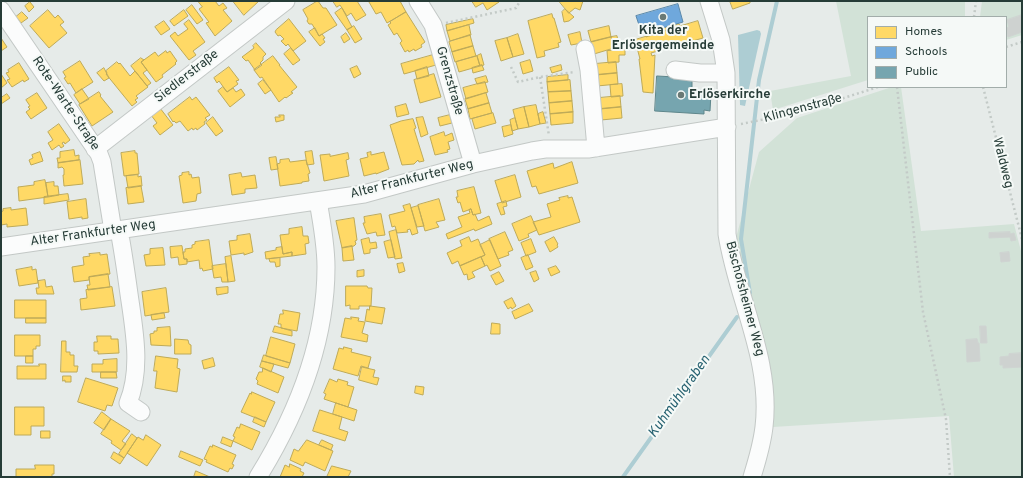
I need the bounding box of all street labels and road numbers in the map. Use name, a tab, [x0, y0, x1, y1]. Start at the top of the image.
street label: Grenzstraße	[432, 45, 466, 117]
street label: Siedlerstraße	[152, 47, 222, 107]
street label: Rote-Warte-Straße	[28, 54, 102, 154]
street label: Klingenstraße	[762, 91, 844, 127]
street label: Waldweg	[988, 136, 1016, 190]
street label: Alter Frankfurter Weg	[349, 157, 475, 203]
street label: Alter Frankfurter Weg	[29, 217, 157, 251]
street label: Bischofsheimer Weg	[721, 240, 767, 358]

